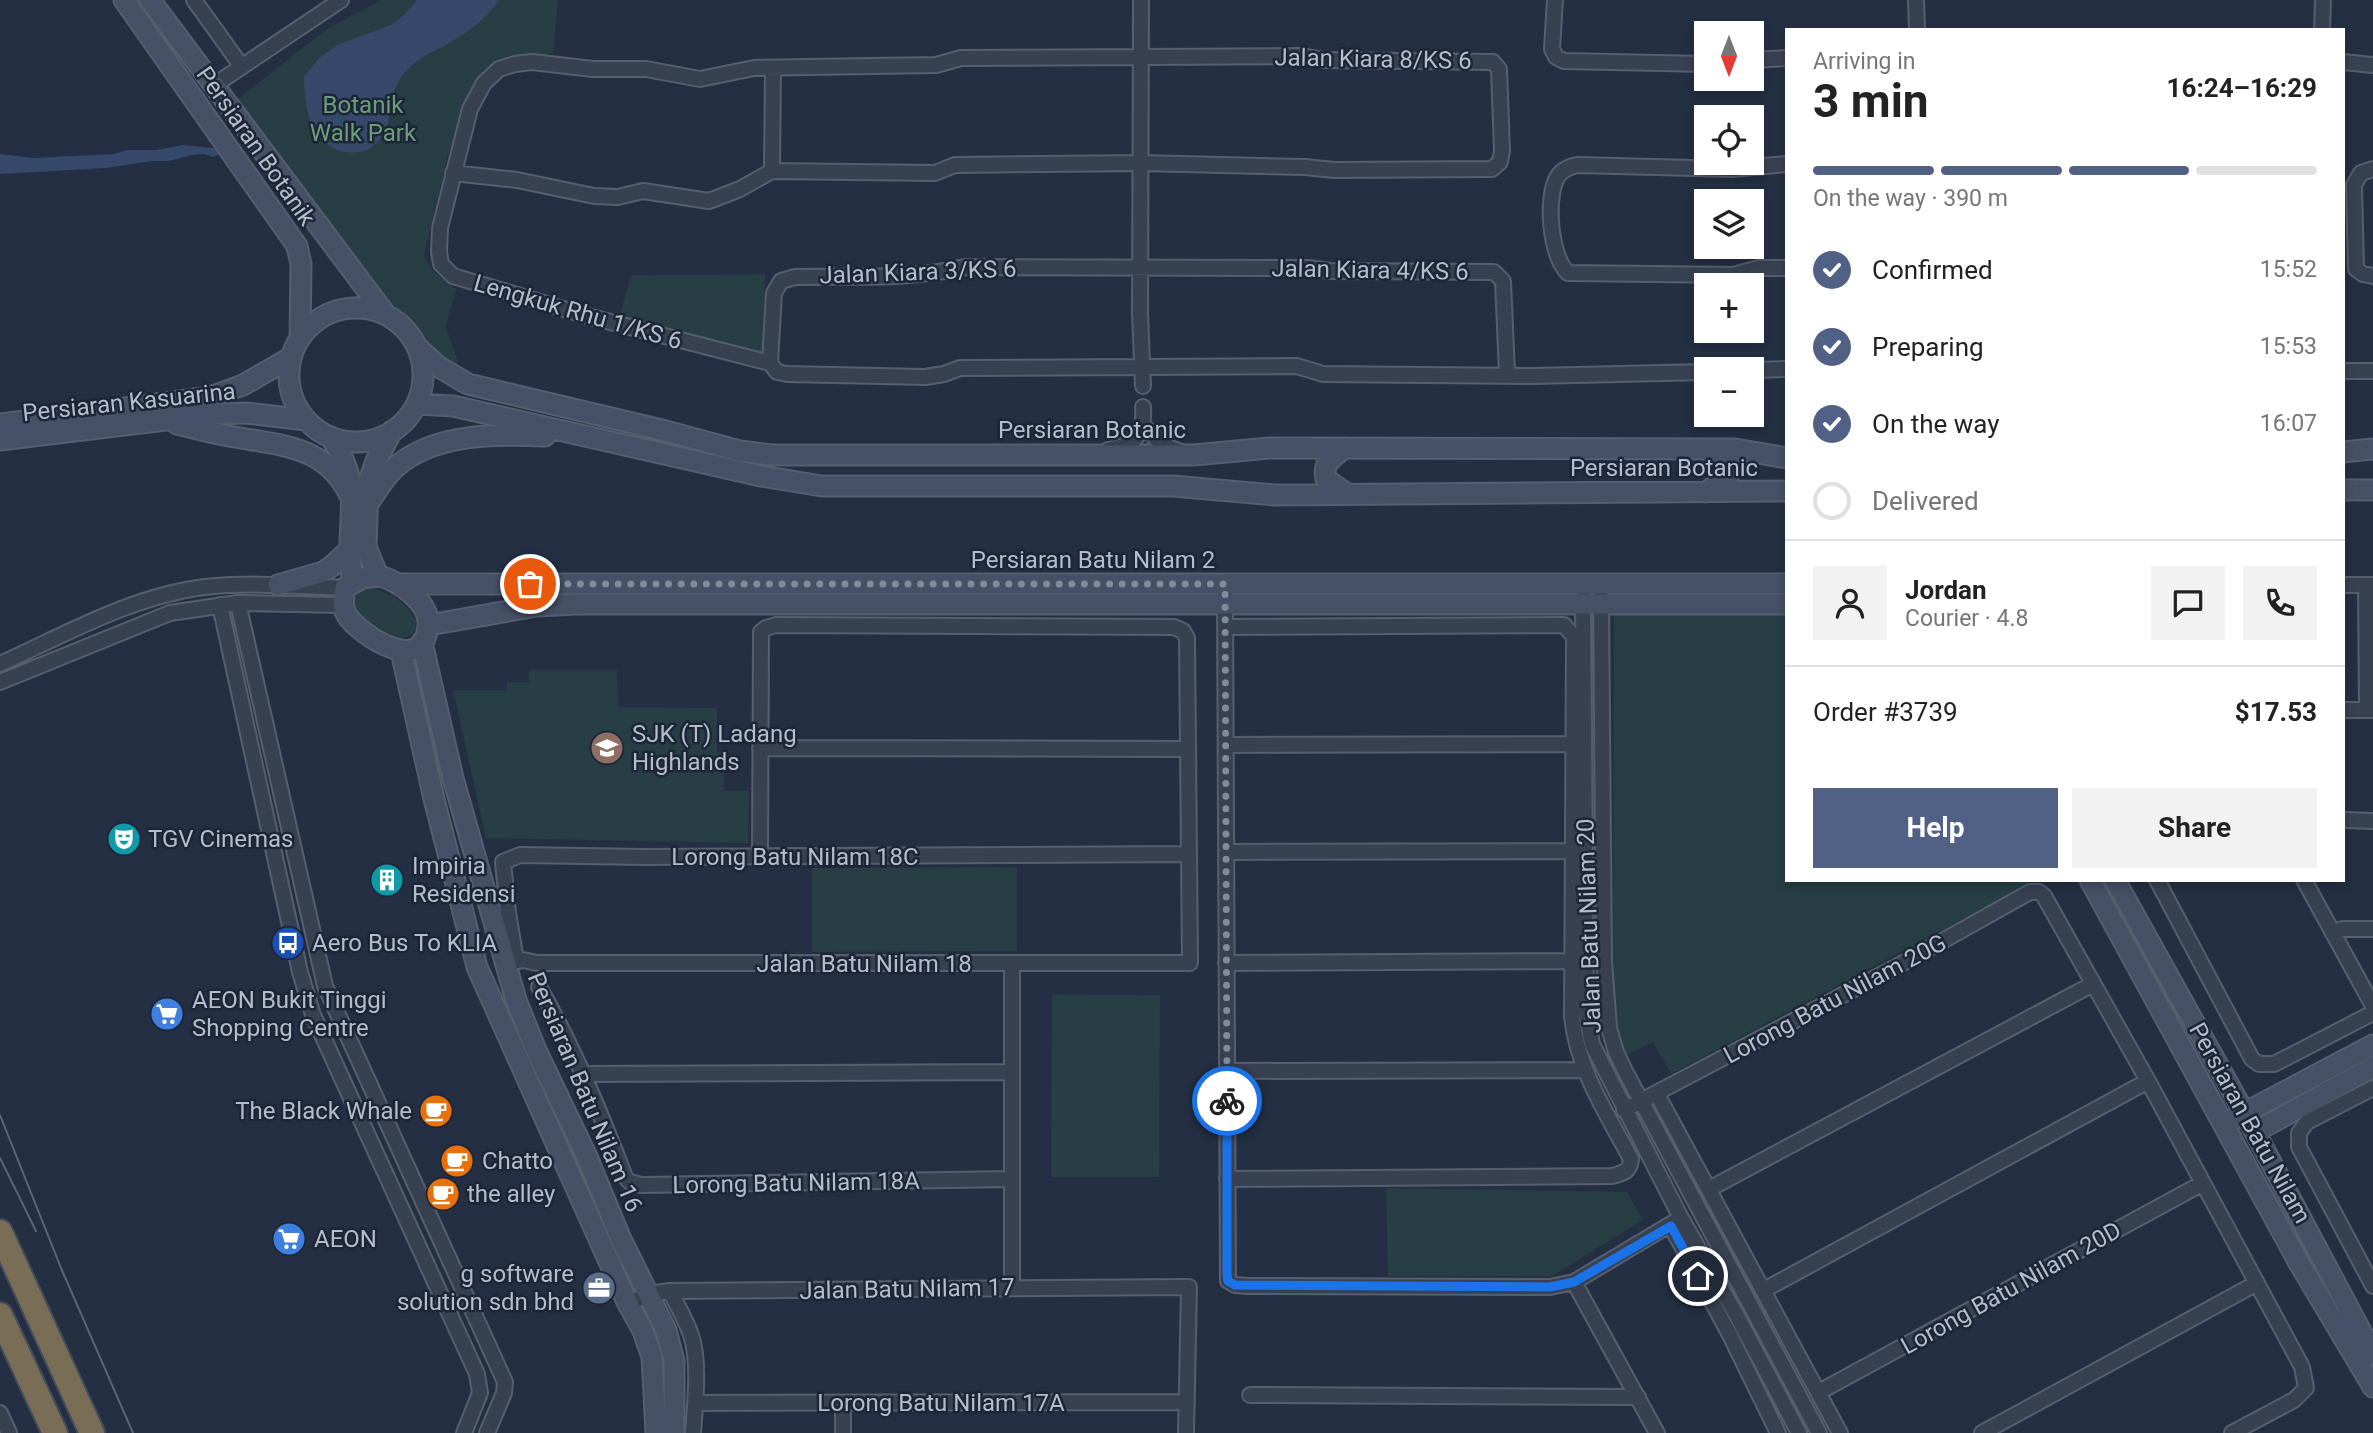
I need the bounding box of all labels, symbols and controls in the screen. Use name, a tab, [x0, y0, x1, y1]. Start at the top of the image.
north arrow	[1694, 21, 1764, 91]
map controls	[1694, 21, 1764, 427]
street label: Jalan Kiara 8/KS 6	[1274, 43, 1472, 75]
text: Arriving in	[1813, 48, 1916, 75]
street label: Persiaran Botanik	[191, 61, 322, 232]
text: 16:24–16:29	[2167, 73, 2317, 103]
text: 3 min	[1813, 74, 1929, 128]
park label: Botanik Walk Park	[310, 91, 417, 147]
button: locate	[1694, 105, 1764, 175]
text: On the way · 390 m	[1813, 185, 2008, 212]
button: layers	[1694, 189, 1764, 259]
icon: check	[1813, 251, 1851, 289]
street label: Jalan Kiara 4/KS 6	[1271, 254, 1469, 286]
street label: Jalan Kiara 3/KS 6	[819, 255, 1017, 289]
text: Confirmed	[1872, 255, 1993, 285]
text: 15:52	[2260, 256, 2317, 283]
street label: Lengkuk Rhu 1/KS 6	[471, 269, 685, 355]
button: +	[1694, 273, 1764, 343]
icon: check	[1813, 328, 1851, 366]
text: Preparing	[1872, 332, 1984, 362]
text: 15:53	[2260, 333, 2317, 360]
button: −	[1694, 357, 1764, 427]
street label: Persiaran Kasuarina	[21, 377, 237, 427]
icon: check	[1813, 405, 1851, 443]
text: On the way	[1872, 409, 2000, 439]
text: 16:07	[2260, 410, 2317, 437]
street label: Persiaran Botanic	[998, 416, 1186, 444]
street label: Persiaran Botanic	[1570, 454, 1758, 482]
text: Delivered	[1872, 486, 1979, 516]
street label: Persiaran Batu Nilam 2	[971, 546, 1215, 574]
pin	[500, 554, 560, 614]
icon: bag	[511, 565, 549, 603]
button: person	[1813, 566, 1887, 640]
button: chat	[2151, 566, 2225, 640]
button: phone	[2243, 566, 2317, 640]
text: Jordan	[1905, 575, 1987, 605]
text: Courier · 4.8	[1905, 605, 2028, 632]
text: Order #3739	[1813, 697, 1958, 727]
text: $17.53	[2235, 697, 2317, 727]
place label: SJK (T) Ladang Highlands	[632, 720, 797, 776]
school or university icon: SJK (T) Ladang Highlands	[588, 729, 626, 767]
button: Help	[1813, 788, 2058, 868]
button: Share	[2072, 788, 2317, 868]
street label: Jalan Batu Nilam 20	[1571, 818, 1607, 1034]
theatre icon: TGV Cinemas	[105, 820, 143, 858]
place label: TGV Cinemas	[148, 825, 294, 853]
street label: Lorong Batu Nilam 18C	[671, 843, 919, 871]
place label: Impiria Residensi	[412, 852, 515, 908]
building icon: Impiria Residensi	[368, 861, 406, 899]
bus stop icon: Aero Bus To KLIA	[269, 924, 307, 962]
street label: Lorong Batu Nilam 20G	[1719, 928, 1951, 1070]
place label: Aero Bus To KLIA	[312, 929, 498, 957]
street label: Jalan Batu Nilam 18	[756, 950, 972, 978]
street label: Persiaran Batu Nilam 16	[522, 968, 648, 1216]
place label: AEON Bukit Tinggi Shopping Centre	[192, 986, 387, 1042]
supermarket icon: AEON Bukit Tinggi Shopping Centre	[148, 995, 186, 1033]
street label: Persiaran Batu Nilam	[2183, 1018, 2317, 1228]
courier	[1192, 1066, 1262, 1136]
icon: bike	[1208, 1082, 1246, 1120]
cafe icon: The Black Whale	[417, 1092, 455, 1130]
place label: The Black Whale	[235, 1097, 412, 1125]
cafe icon: Chatto	[438, 1142, 476, 1180]
place label: Chatto	[482, 1147, 553, 1175]
street label: Lorong Batu Nilam 18A	[672, 1167, 920, 1199]
cafe icon: the alley	[424, 1175, 462, 1213]
place label: the alley	[467, 1180, 556, 1208]
street label: Lorong Batu Nilam 20D	[1896, 1216, 2126, 1360]
supermarket icon: AEON	[270, 1220, 308, 1258]
place label: AEON	[314, 1225, 377, 1253]
pin	[1668, 1246, 1728, 1306]
icon: home	[1679, 1257, 1717, 1295]
place label: g software solution sdn bhd	[397, 1260, 574, 1316]
office icon: g software solution sdn bhd	[580, 1269, 618, 1307]
street label: Jalan Batu Nilam 17	[799, 1273, 1015, 1305]
street label: Lorong Batu Nilam 17A	[817, 1389, 1065, 1417]

